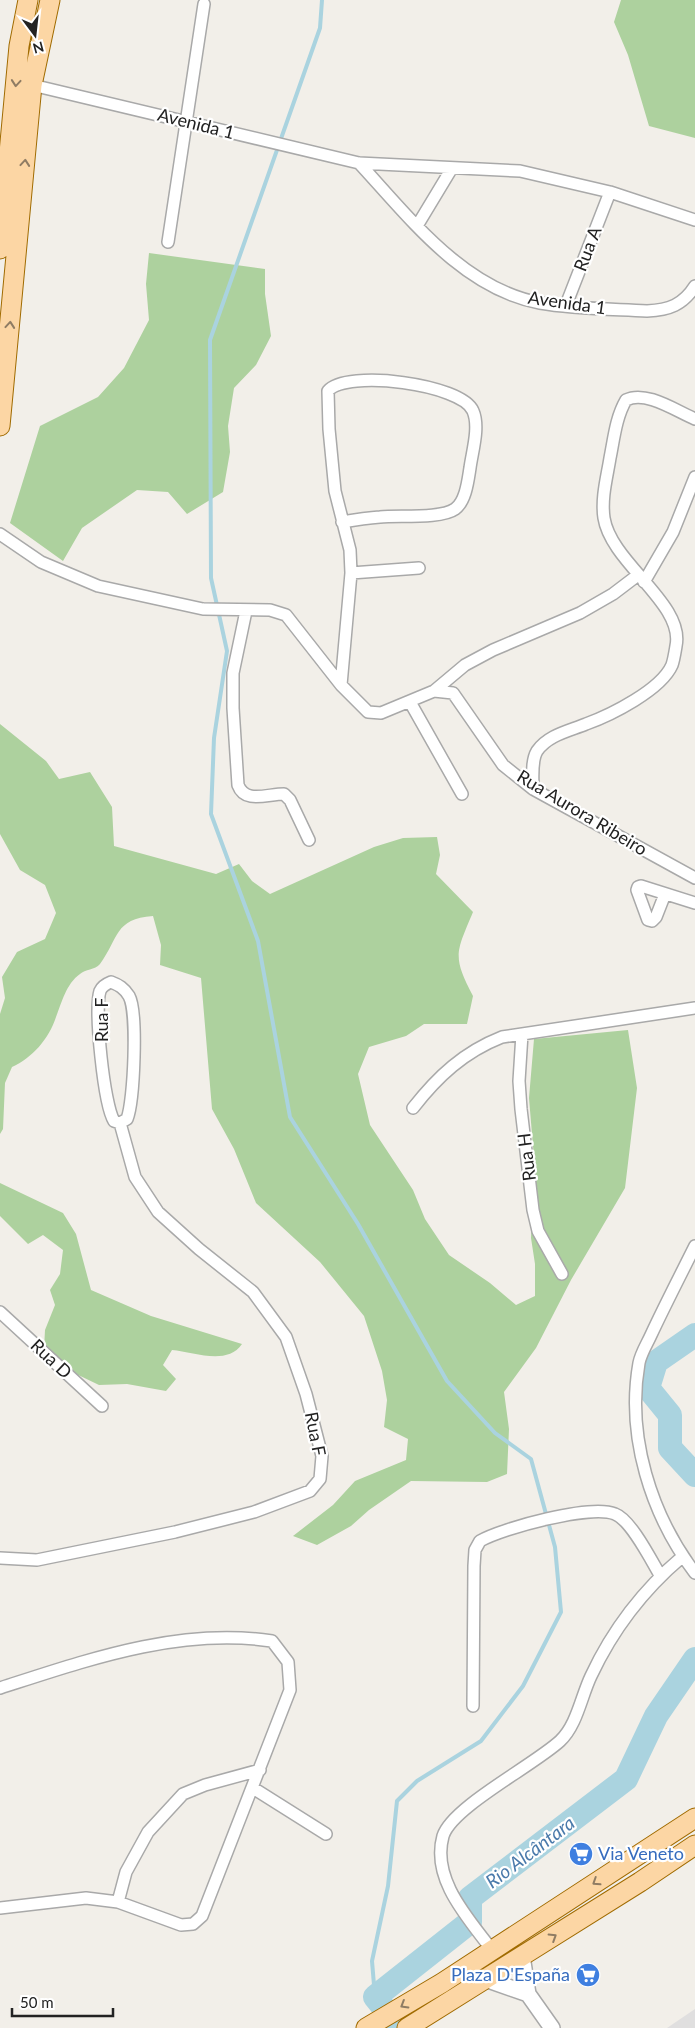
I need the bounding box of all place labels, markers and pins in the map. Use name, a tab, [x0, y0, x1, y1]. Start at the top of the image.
supermarket icon: Via Veneto	[568, 1841, 594, 1867]
place label: Via Veneto	[598, 1842, 684, 1864]
supermarket icon: Plaza D'España	[575, 1962, 601, 1988]
place label: Plaza D'España	[451, 1963, 570, 1985]

